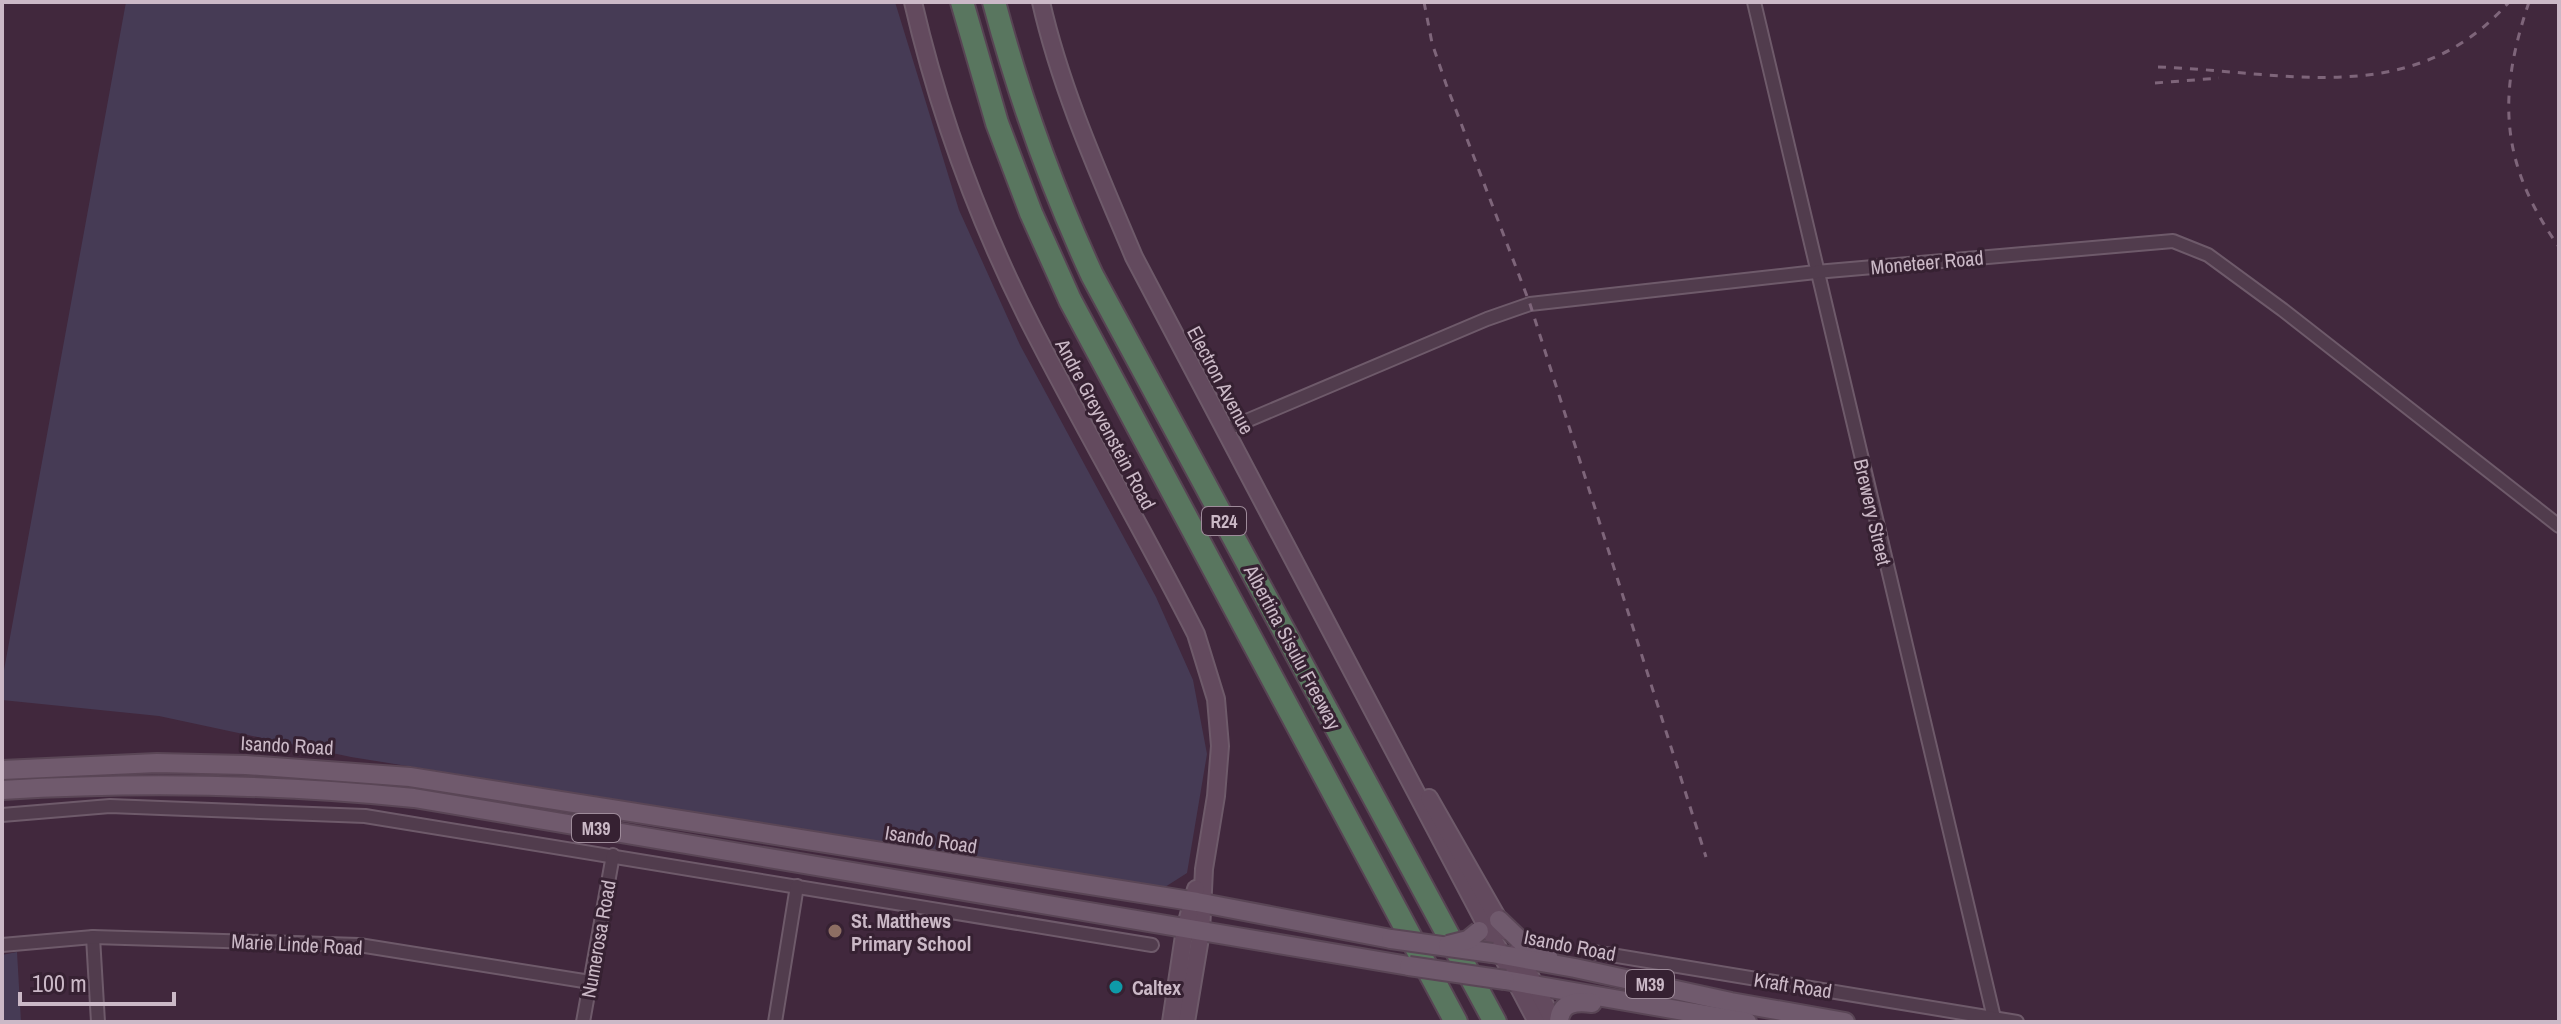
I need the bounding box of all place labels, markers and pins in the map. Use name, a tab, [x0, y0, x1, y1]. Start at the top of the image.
place label: St. Matthews Primary School	[851, 907, 971, 957]
marker: St. Matthews Primary School	[826, 922, 844, 940]
place label: Caltex	[1132, 974, 1182, 1001]
marker: Caltex	[1107, 978, 1125, 996]

